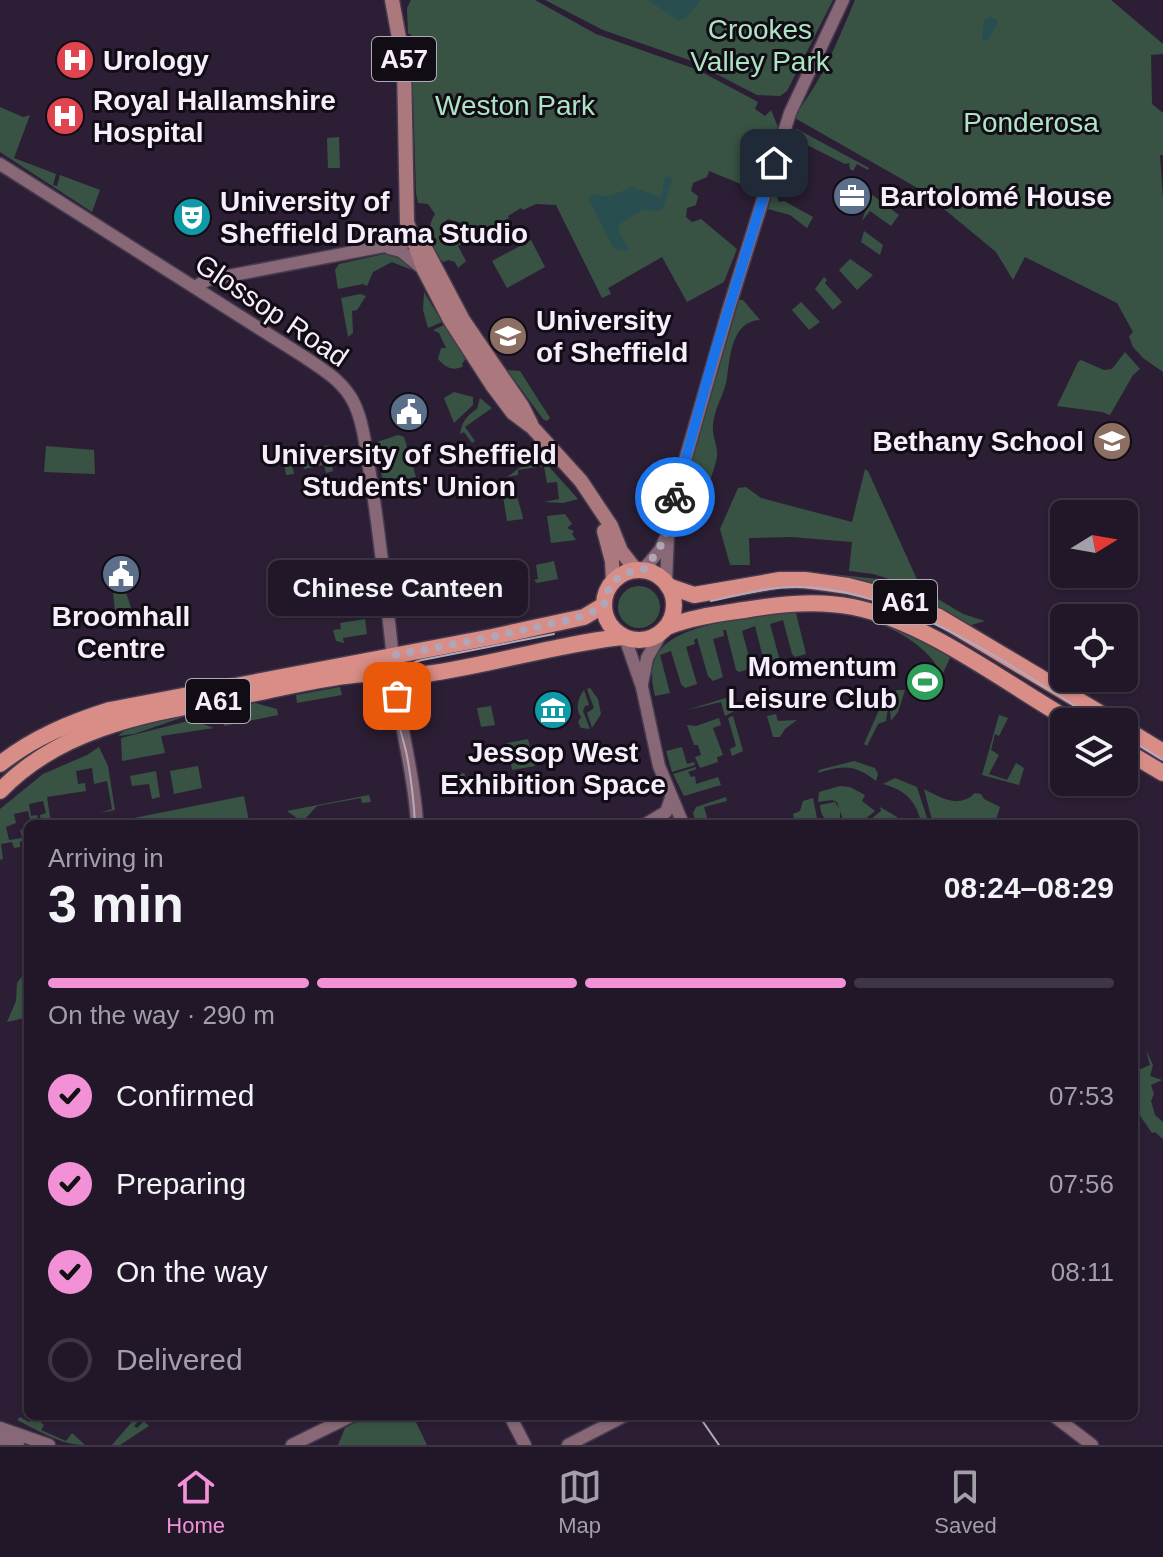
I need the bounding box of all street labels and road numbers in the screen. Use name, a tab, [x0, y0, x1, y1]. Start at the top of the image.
road number: A57	[372, 37, 436, 81]
street label: Glossop Road	[190, 248, 354, 373]
road number: A61	[873, 580, 937, 624]
road number: A61	[186, 679, 250, 723]

